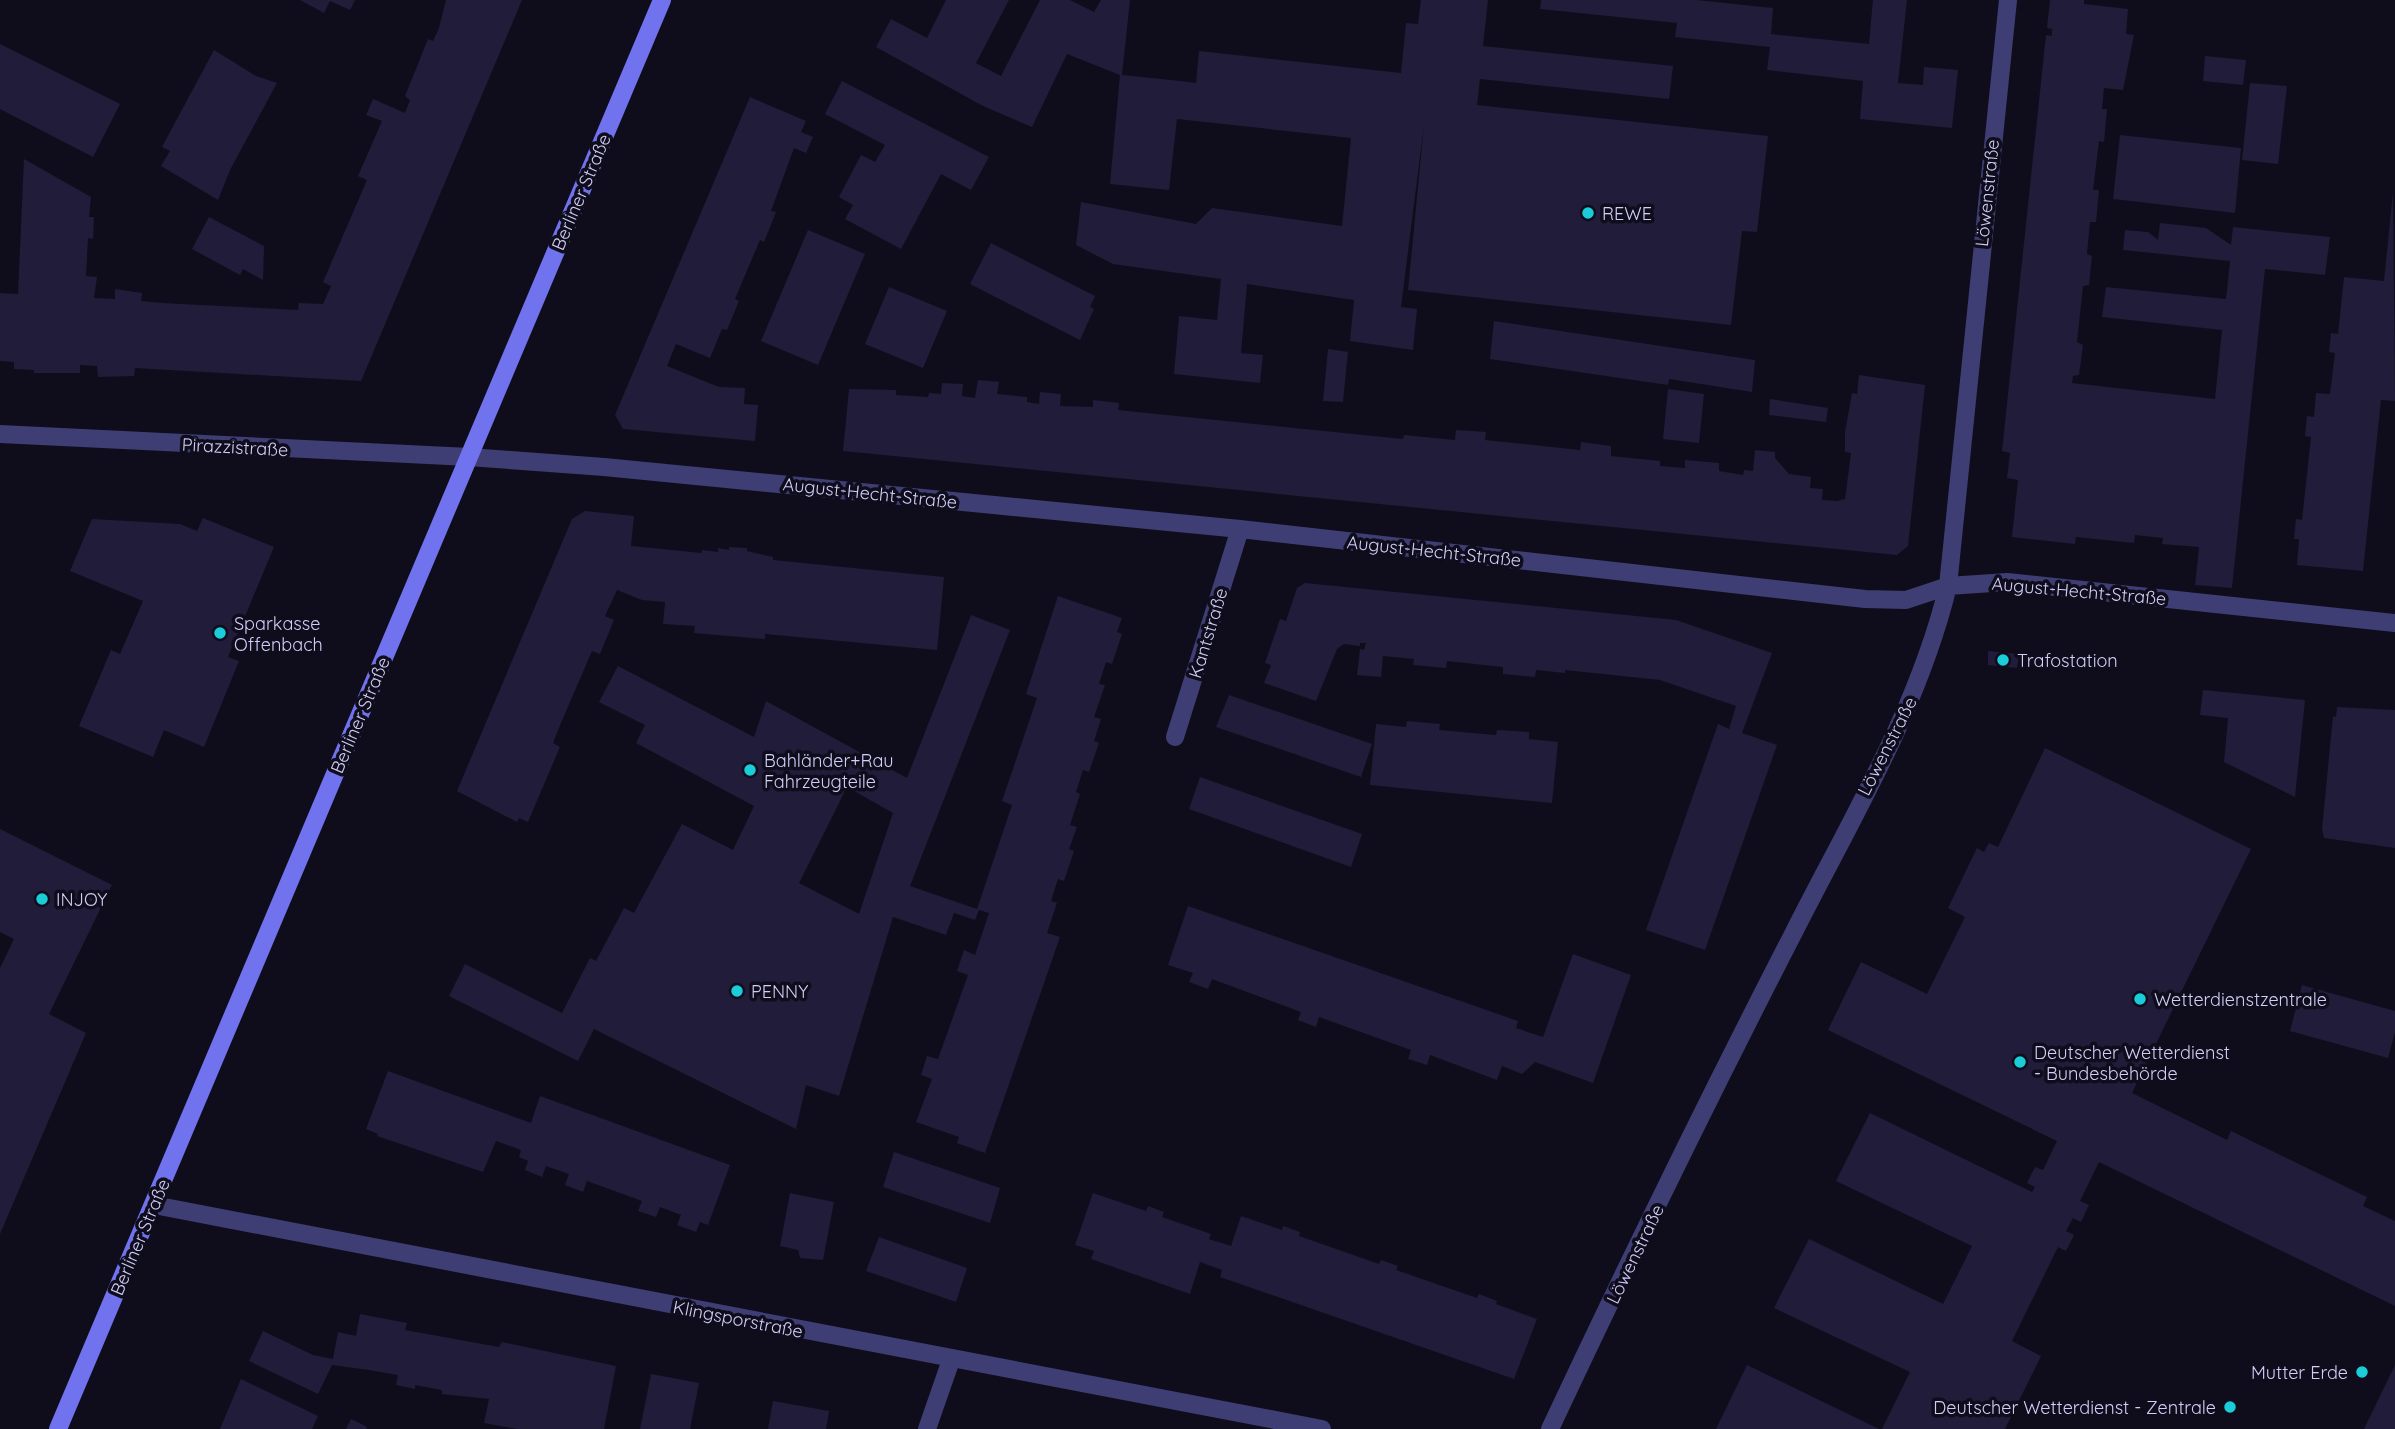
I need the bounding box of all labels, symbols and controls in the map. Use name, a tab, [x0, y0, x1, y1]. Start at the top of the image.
street label: Berliner Straße	[546, 130, 616, 254]
street label: Löwenstraße	[1970, 138, 2004, 248]
place label: REWE	[1602, 202, 1652, 225]
marker: REWE	[1580, 205, 1596, 221]
street label: Pirazzistraße	[181, 433, 289, 461]
street label: August-Hecht-Straße	[782, 472, 958, 514]
street label: August-Hecht-Straße	[1346, 530, 1522, 572]
street label: August-Hecht-Straße	[1991, 572, 2167, 610]
street label: Kantstraße	[1183, 585, 1233, 681]
place label: Sparkasse Offenbach	[234, 612, 323, 656]
marker: Sparkasse Offenbach	[212, 625, 228, 641]
place label: Trafostation	[2017, 649, 2118, 672]
marker: Trafostation	[1995, 652, 2011, 668]
street label: Berliner Straße	[325, 653, 395, 777]
street label: Löwenstraße	[1852, 693, 1922, 799]
place label: Bahländer+Rau Fahrzeugteile	[764, 749, 894, 793]
marker: Bahländer+Rau Fahrzeugteile	[742, 762, 758, 778]
place label: INJOY	[56, 888, 107, 911]
marker: INJOY	[34, 891, 50, 907]
place label: PENNY	[751, 980, 808, 1003]
marker: PENNY	[729, 983, 745, 999]
place label: Wetterdienstzentrale	[2154, 988, 2327, 1011]
marker: Wetterdienstzentrale	[2132, 991, 2148, 1007]
place label: Deutscher Wetterdienst - Bundesbehörde	[2034, 1041, 2230, 1085]
marker: Deutscher Wetterdienst - Bundesbehörde	[2012, 1054, 2028, 1070]
street label: Berliner Straße	[105, 1175, 175, 1299]
street label: Löwenstraße	[1601, 1201, 1669, 1307]
street label: Klingsporstraße	[671, 1295, 805, 1343]
place label: Mutter Erde	[2251, 1361, 2348, 1384]
marker: Mutter Erde	[2354, 1364, 2370, 1380]
place label: Deutscher Wetterdienst - Zentrale	[1933, 1396, 2216, 1419]
marker: Deutscher Wetterdienst - Zentrale	[2222, 1399, 2238, 1415]

